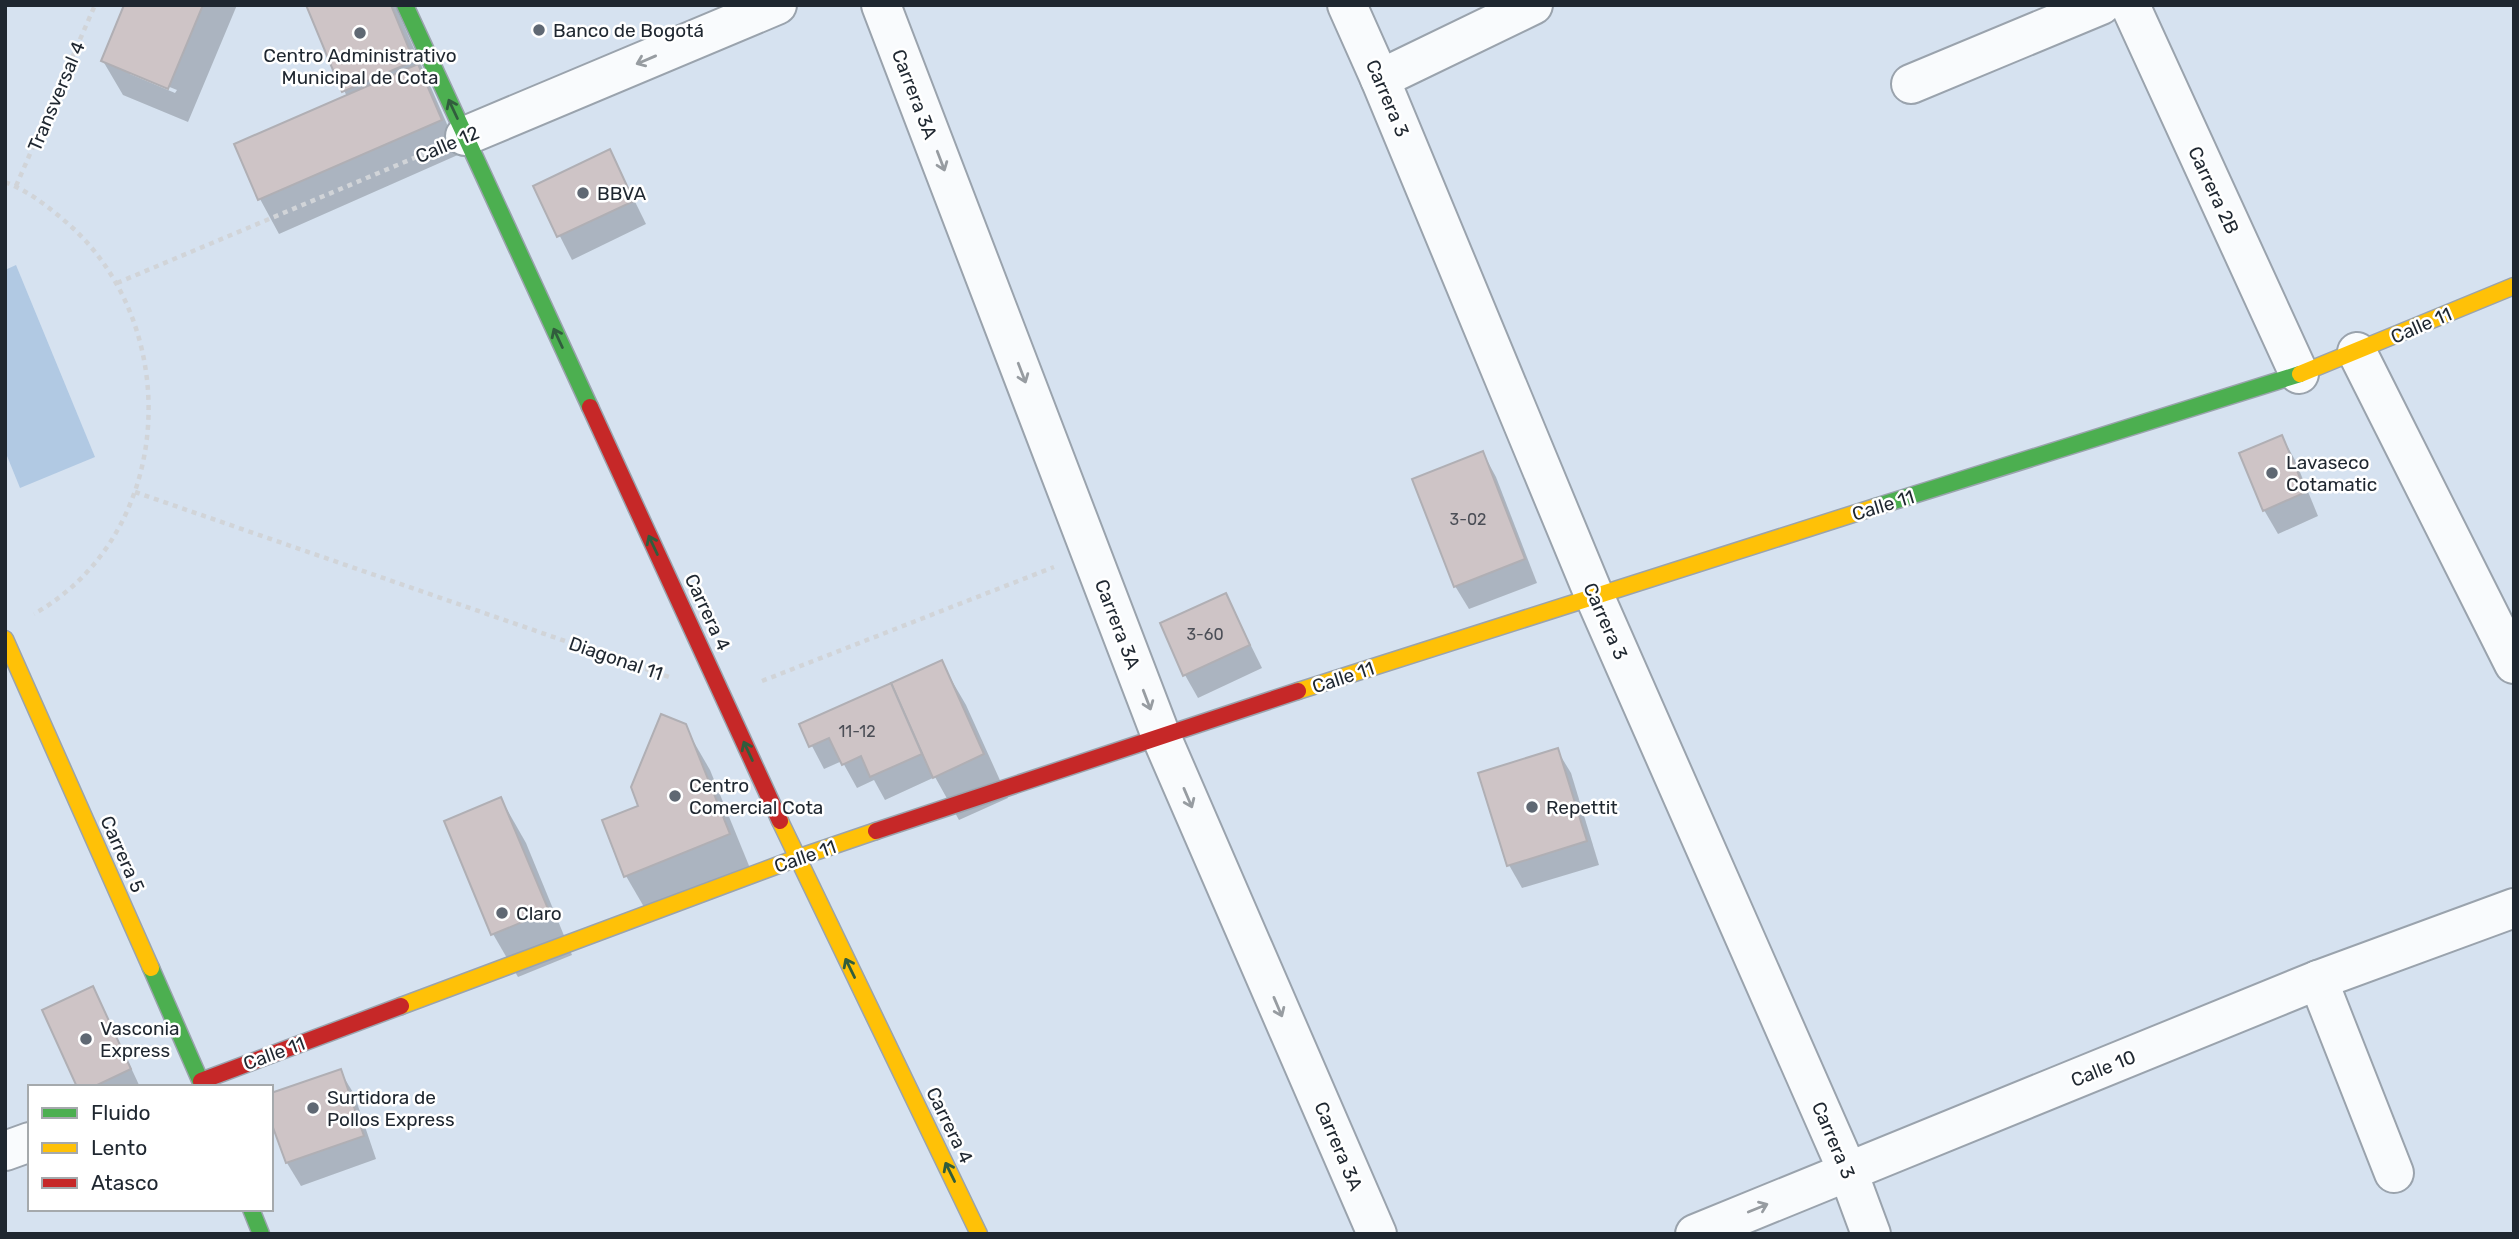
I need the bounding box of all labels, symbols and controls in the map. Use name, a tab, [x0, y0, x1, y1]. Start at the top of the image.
place label: Banco de Bogotá	[553, 19, 704, 42]
marker: Banco de Bogotá	[531, 22, 547, 38]
marker: Centro Administrativo Municipal de Cota	[352, 25, 368, 41]
street label: Transversal 4	[23, 38, 90, 155]
place label: Centro Administrativo Municipal de Cota	[263, 44, 457, 89]
street label: Carrera 3A	[887, 46, 942, 143]
one-way arrow	[636, 54, 657, 67]
street label: Carrera 3	[1361, 56, 1414, 140]
one-way arrow	[446, 99, 459, 120]
street label: Calle 12	[412, 121, 483, 168]
street label: Carrera 2B	[2183, 143, 2244, 238]
one-way arrow	[935, 149, 948, 171]
place label: BBVA	[597, 182, 647, 205]
marker: BBVA	[575, 185, 591, 201]
street label: Calle 11	[2387, 302, 2455, 349]
one-way arrow	[551, 328, 564, 349]
one-way arrow	[1016, 362, 1029, 383]
place label: Lavaseco Cotamatic	[2286, 451, 2377, 496]
marker: Lavaseco Cotamatic	[2264, 465, 2280, 481]
street label: Calle 11	[1849, 485, 1917, 526]
house number: 3-02	[1450, 510, 1486, 529]
one-way arrow	[646, 535, 660, 556]
street label: Carrera 4	[680, 570, 735, 654]
street label: Carrera 3A	[1090, 576, 1145, 673]
street label: Carrera 3	[1578, 579, 1633, 663]
house number: 3-60	[1186, 625, 1224, 644]
street label: Diagonal 11	[566, 632, 666, 685]
street label: Calle 11	[1309, 657, 1377, 698]
one-way arrow	[1142, 688, 1154, 710]
house number: 11-12	[838, 722, 876, 741]
one-way arrow	[741, 741, 754, 762]
place label: Centro Comercial Cota	[689, 774, 823, 819]
one-way arrow	[1182, 787, 1195, 808]
marker: Centro Comercial Cota	[667, 788, 683, 804]
place label: Repettit	[1546, 796, 1618, 819]
marker: Repettit	[1524, 799, 1540, 815]
street label: Carrera 5	[95, 812, 150, 896]
street label: Calle 11	[771, 835, 839, 878]
place label: Claro	[516, 902, 562, 925]
marker: Claro	[494, 905, 510, 921]
one-way arrow	[843, 958, 857, 979]
one-way arrow	[1272, 996, 1285, 1017]
place label: Vasconia Express	[100, 1017, 180, 1062]
marker: Vasconia Express	[78, 1031, 94, 1047]
street label: Calle 11	[240, 1032, 308, 1075]
street label: Calle 10	[2067, 1045, 2139, 1092]
street label: Carrera 4	[921, 1083, 978, 1167]
legend	[28, 1085, 273, 1211]
place label: Surtidora de Pollos Express	[327, 1086, 455, 1131]
street label: Carrera 3A	[1310, 1098, 1368, 1194]
street label: Carrera 3	[1807, 1098, 1860, 1182]
text: Fluido	[91, 1100, 151, 1125]
marker: Surtidora de Pollos Express	[305, 1100, 321, 1116]
text: Lento	[91, 1135, 147, 1160]
one-way arrow	[942, 1162, 956, 1183]
text: Atasco	[91, 1170, 159, 1195]
one-way arrow	[1747, 1201, 1769, 1214]

